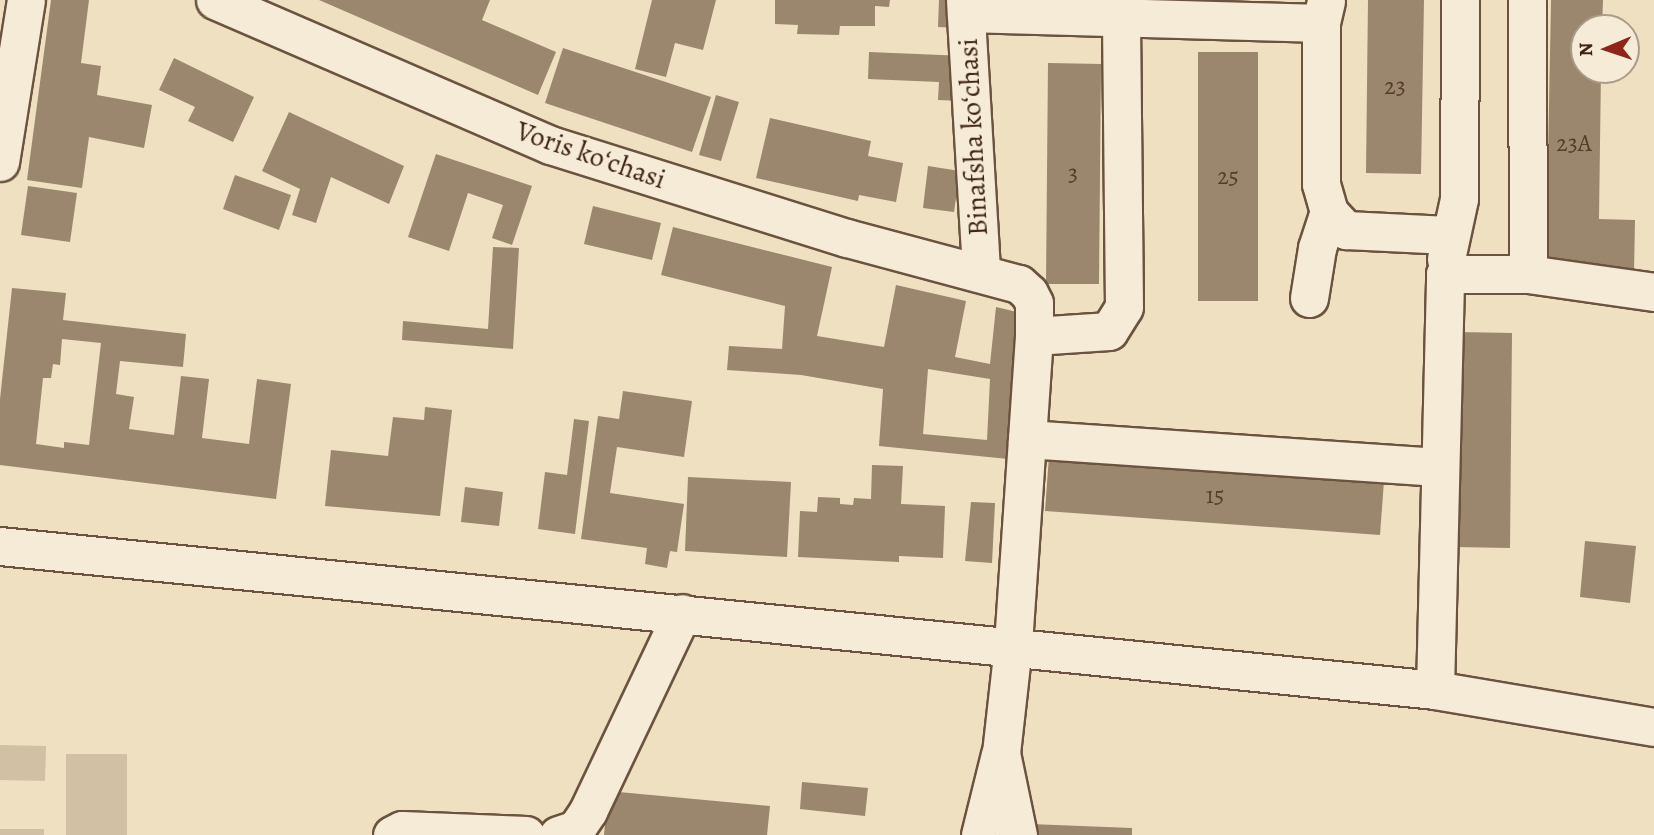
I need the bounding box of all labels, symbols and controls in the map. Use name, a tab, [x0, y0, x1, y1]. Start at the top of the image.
north arrow	[1570, 14, 1640, 84]
street label: Binafsha koʻchasi	[951, 37, 995, 237]
text: N	[1573, 42, 1599, 57]
house number: 23	[1384, 73, 1406, 101]
street label: Voris koʻchasi	[512, 114, 670, 196]
house number: 23А	[1556, 130, 1592, 158]
house number: 3	[1068, 160, 1078, 188]
house number: 25	[1217, 163, 1239, 191]
house number: 15	[1206, 482, 1224, 510]

